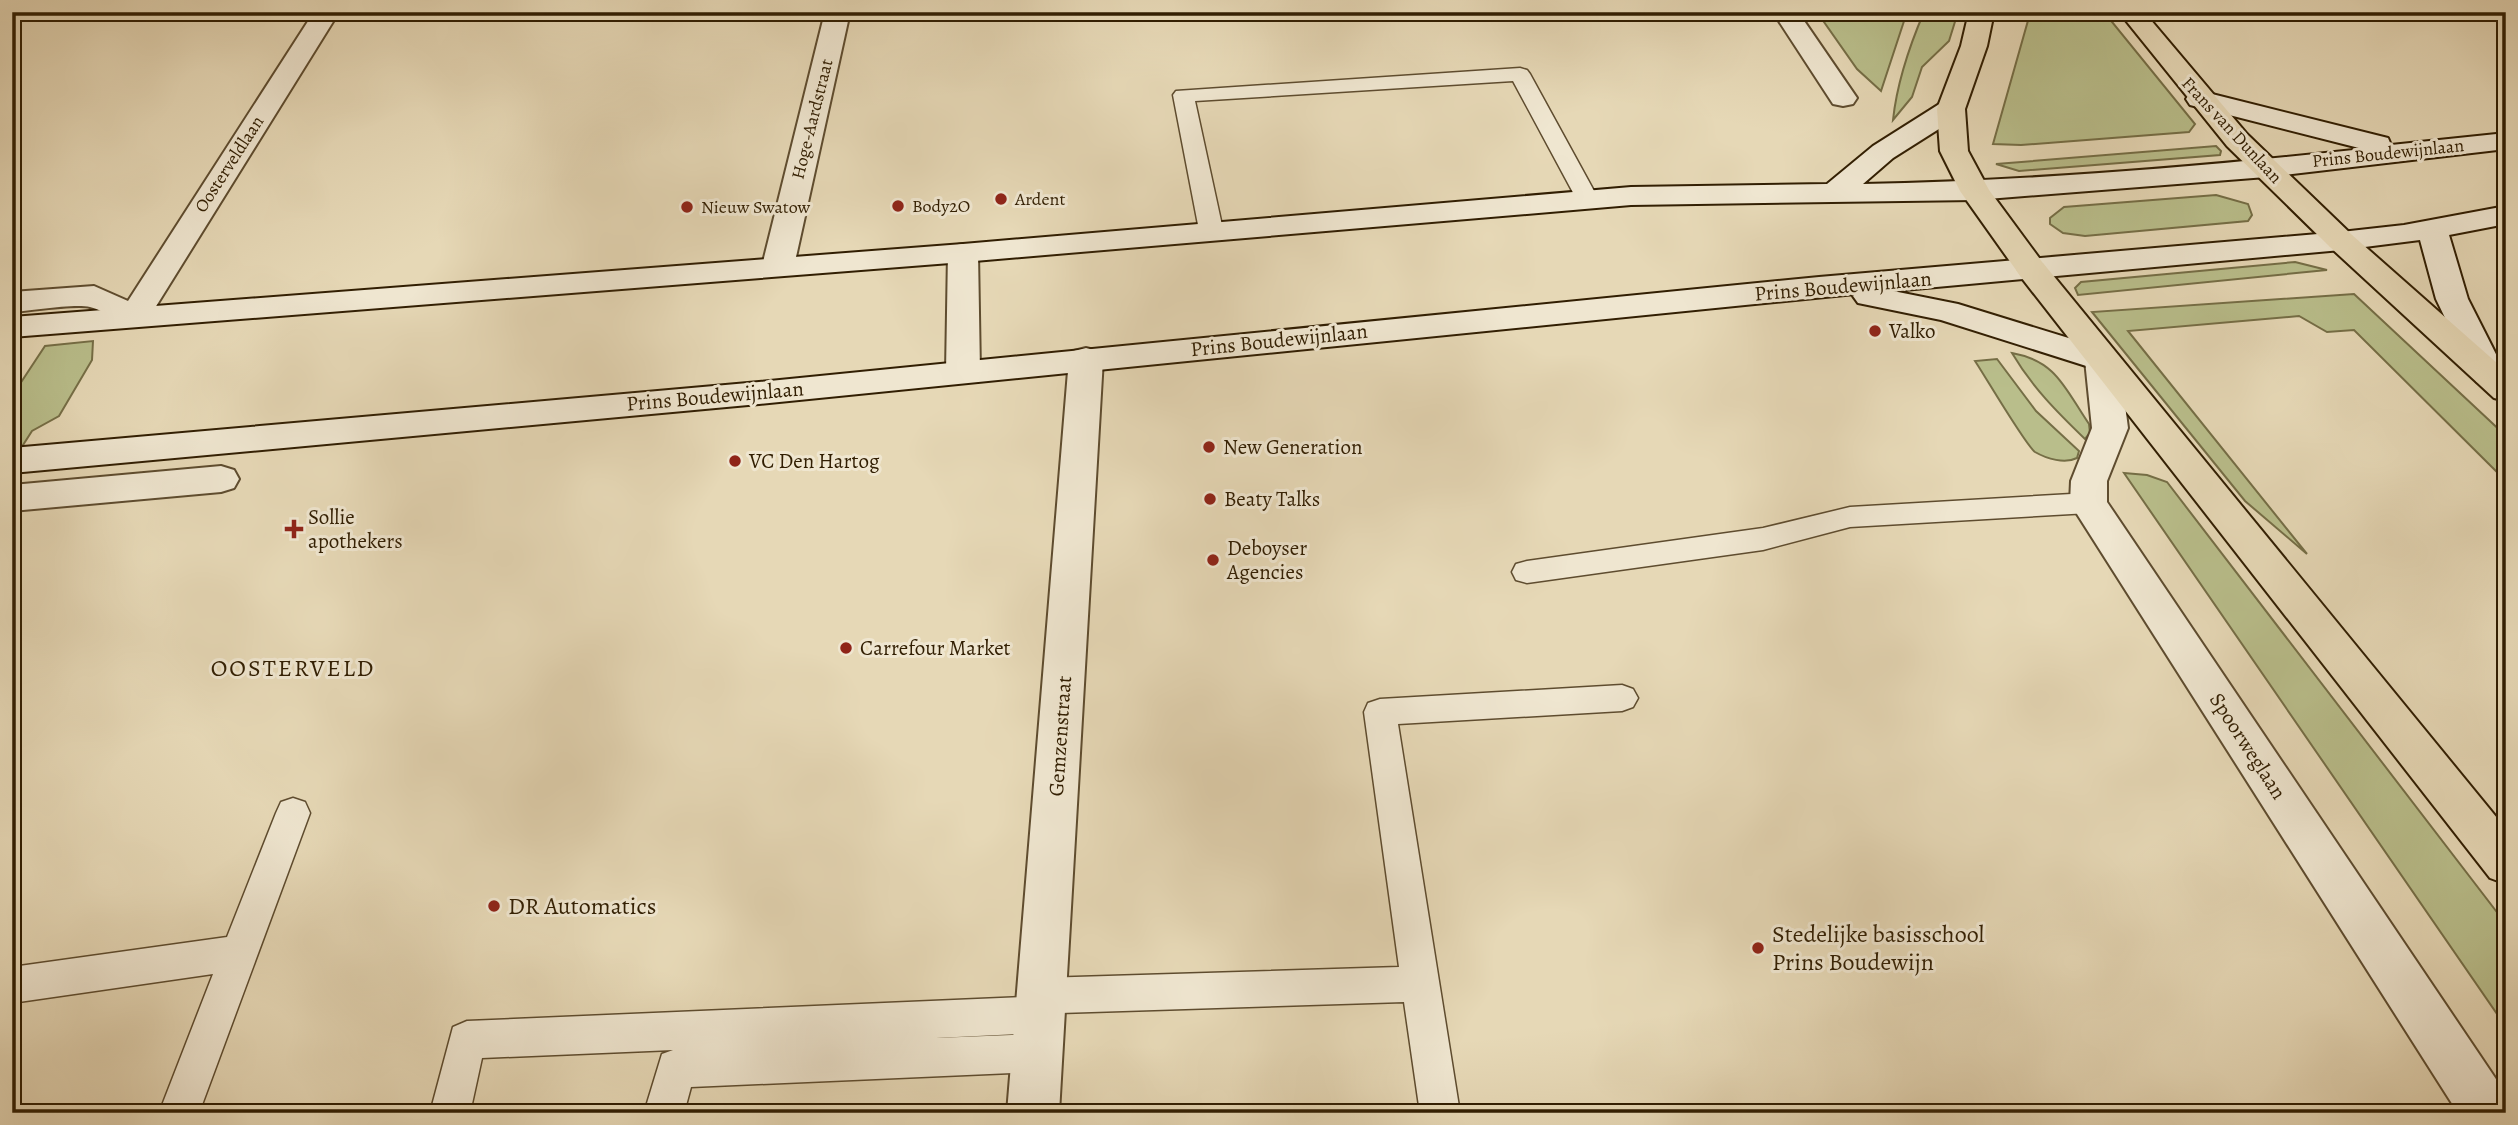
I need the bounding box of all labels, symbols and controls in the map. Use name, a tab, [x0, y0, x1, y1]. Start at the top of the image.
street label: Hoge-Aardstraat	[785, 56, 839, 182]
street label: Frans van Dunlaan	[2176, 72, 2288, 189]
street label: Oosterveldlaan	[189, 111, 269, 217]
street label: Prins Boudewijnlaan	[2311, 133, 2465, 173]
place label: Ardent	[1014, 187, 1065, 211]
marker: Ardent	[993, 191, 1009, 207]
place label: Body2O	[912, 194, 970, 218]
place label: Nieuw Swatow	[701, 195, 810, 219]
marker: Body2O	[890, 198, 906, 214]
marker: Nieuw Swatow	[679, 199, 695, 215]
street label: Prins Boudewijnlaan	[1753, 264, 1933, 308]
street label: Prins Boudewijnlaan	[1189, 317, 1369, 363]
place label: Valko	[1888, 317, 1936, 345]
marker: Valko	[1867, 323, 1883, 339]
street label: Prins Boudewijnlaan	[625, 374, 805, 418]
place label: New Generation	[1223, 433, 1362, 461]
marker: New Generation	[1201, 439, 1217, 455]
place label: VC Den Hartog	[748, 447, 880, 475]
marker: VC Den Hartog	[727, 453, 743, 469]
place label: Beaty Talks	[1224, 485, 1320, 513]
marker: Beaty Talks	[1202, 491, 1218, 507]
place label: Sollie apothekers	[308, 503, 403, 555]
marker: Sollie apothekers	[286, 521, 302, 537]
place label: Deboyser Agencies	[1226, 534, 1307, 586]
marker: Deboyser Agencies	[1205, 552, 1221, 568]
place label: Carrefour Market	[860, 634, 1011, 662]
marker: Carrefour Market	[838, 640, 854, 656]
district label: OOSTERVELD	[211, 652, 375, 684]
street label: Gemzenstraat	[1042, 675, 1078, 797]
street label: Spoorweglaan	[2203, 687, 2293, 805]
place label: DR Automatics	[508, 890, 656, 922]
marker: DR Automatics	[486, 898, 502, 914]
place label: Stedelijke basisschool Prins Boudewijn	[1772, 918, 1985, 978]
marker: Stedelijke basisschool Prins Boudewijn	[1750, 940, 1766, 956]

